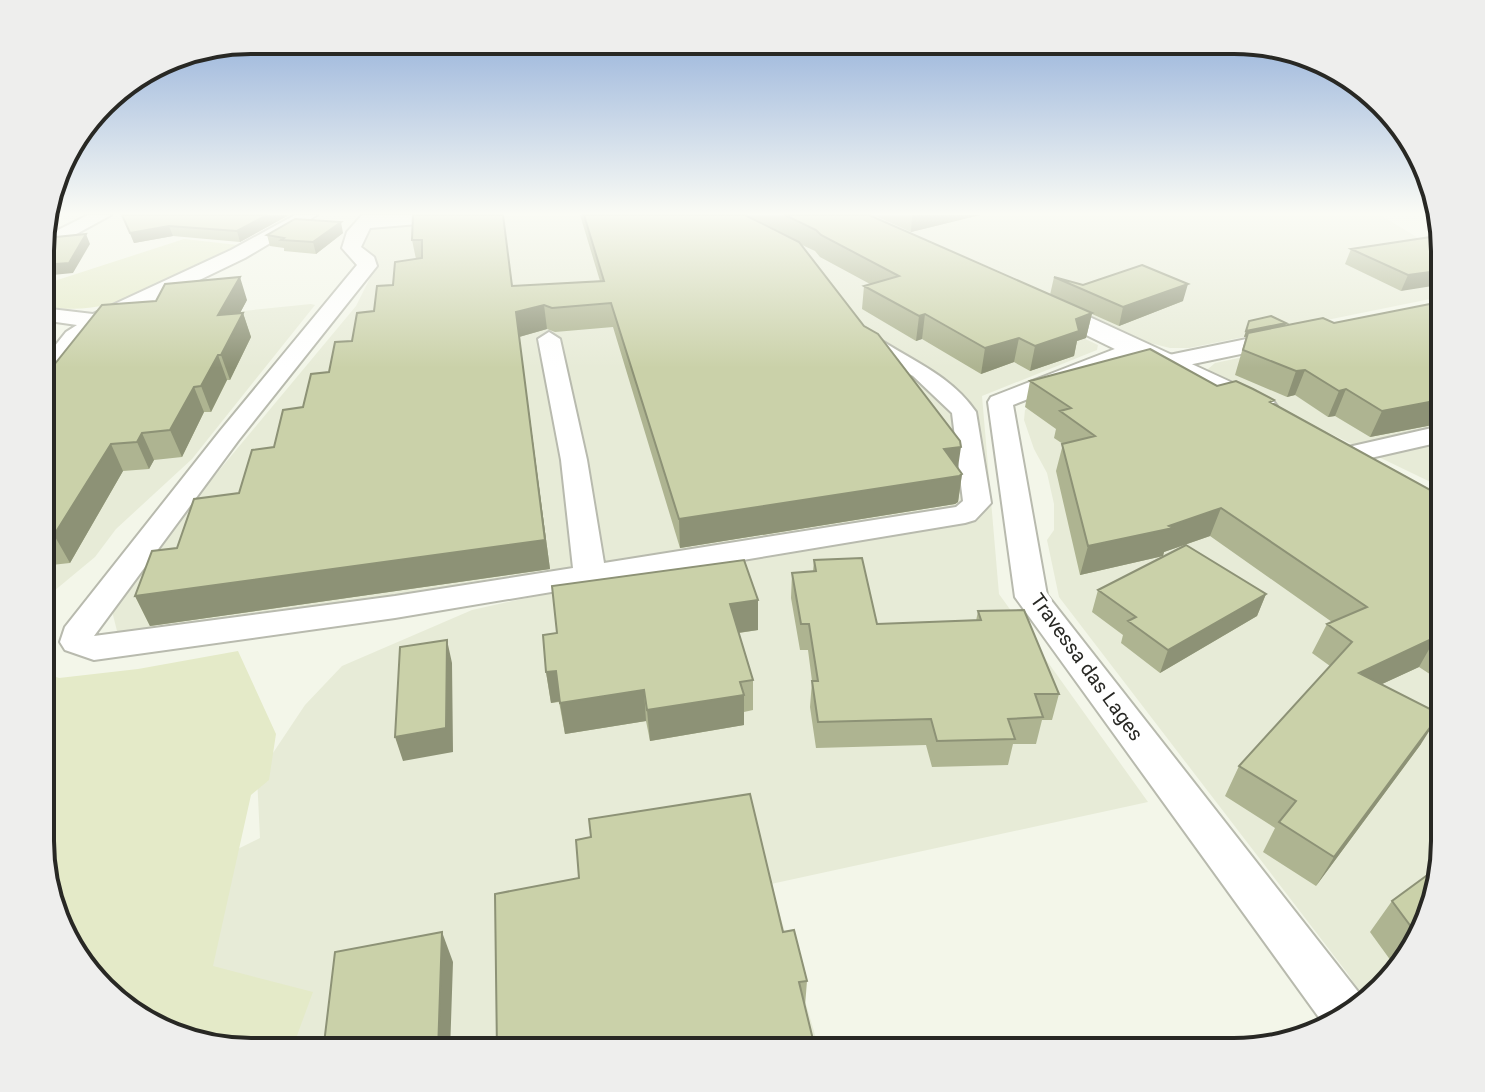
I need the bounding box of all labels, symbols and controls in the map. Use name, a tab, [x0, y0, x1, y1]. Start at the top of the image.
street label: Travessa das Lages	[1025, 589, 1149, 745]

